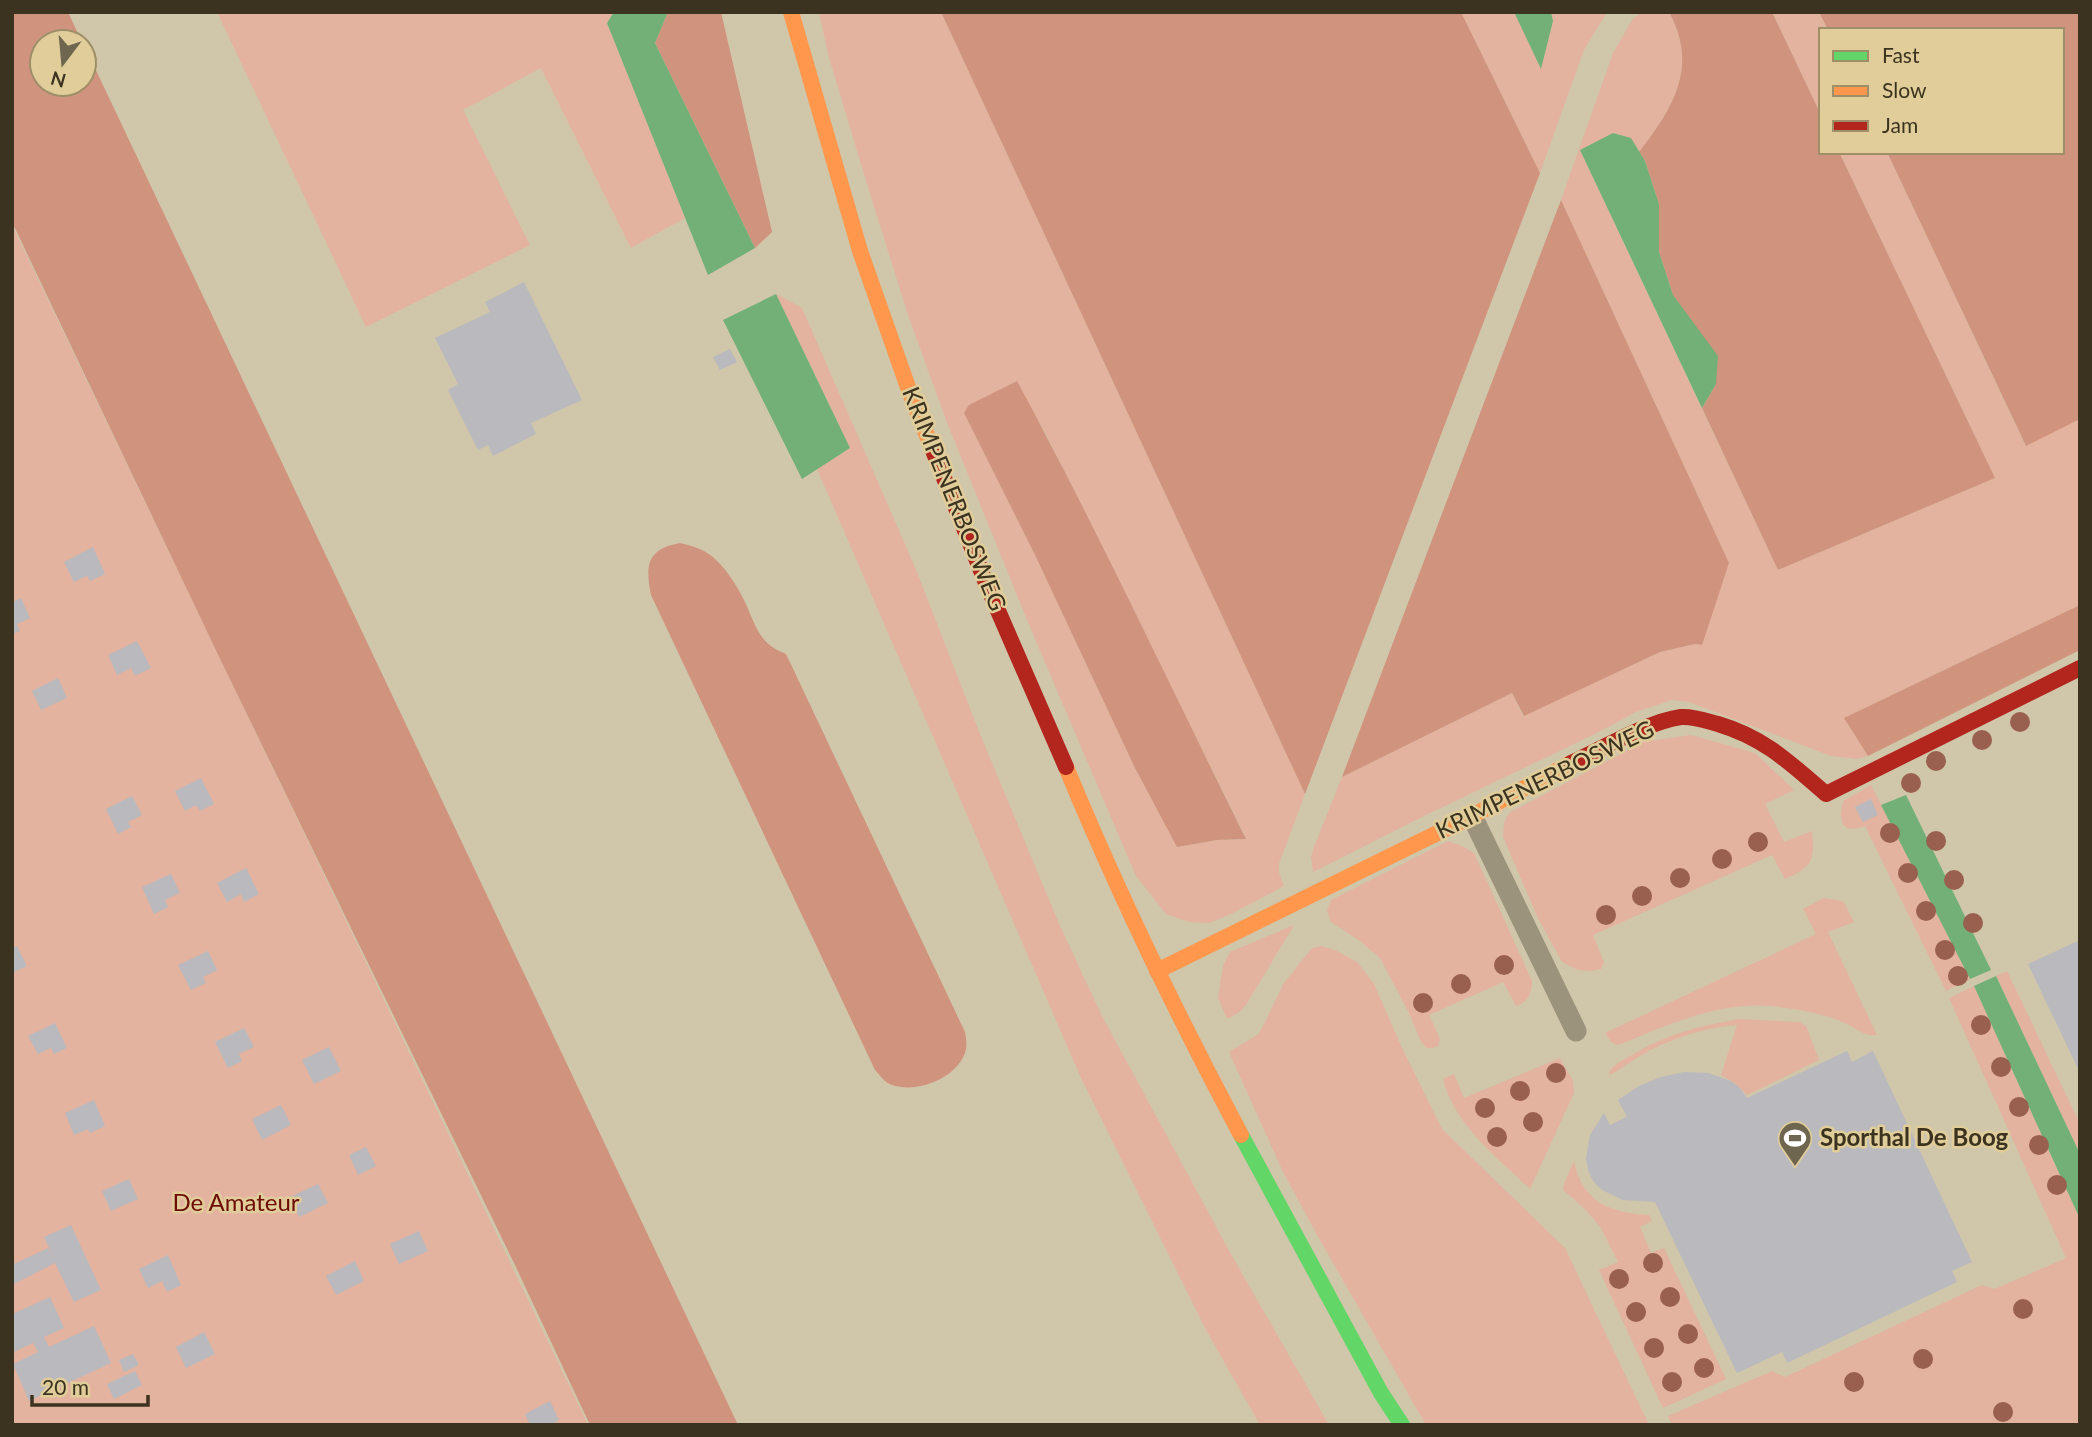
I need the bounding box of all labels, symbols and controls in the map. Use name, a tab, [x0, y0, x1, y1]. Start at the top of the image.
north arrow	[28, 28, 98, 98]
legend	[1819, 28, 2064, 154]
text: Fast	[1882, 42, 1920, 67]
text: N	[48, 67, 68, 93]
text: Slow	[1882, 77, 1927, 102]
text: Jam	[1882, 112, 1918, 137]
street label: KRIMPENERBOSWEG	[897, 382, 1014, 615]
street label: KRIMPENERBOSWEG	[1431, 713, 1658, 844]
sports icon: Sporthal De Boog	[1776, 1119, 1814, 1168]
place label: Sporthal De Boog	[1820, 1122, 2009, 1151]
park label: De Amateur	[172, 1187, 300, 1216]
scale bar	[32, 1364, 147, 1408]
text: 20 m	[42, 1374, 89, 1399]

